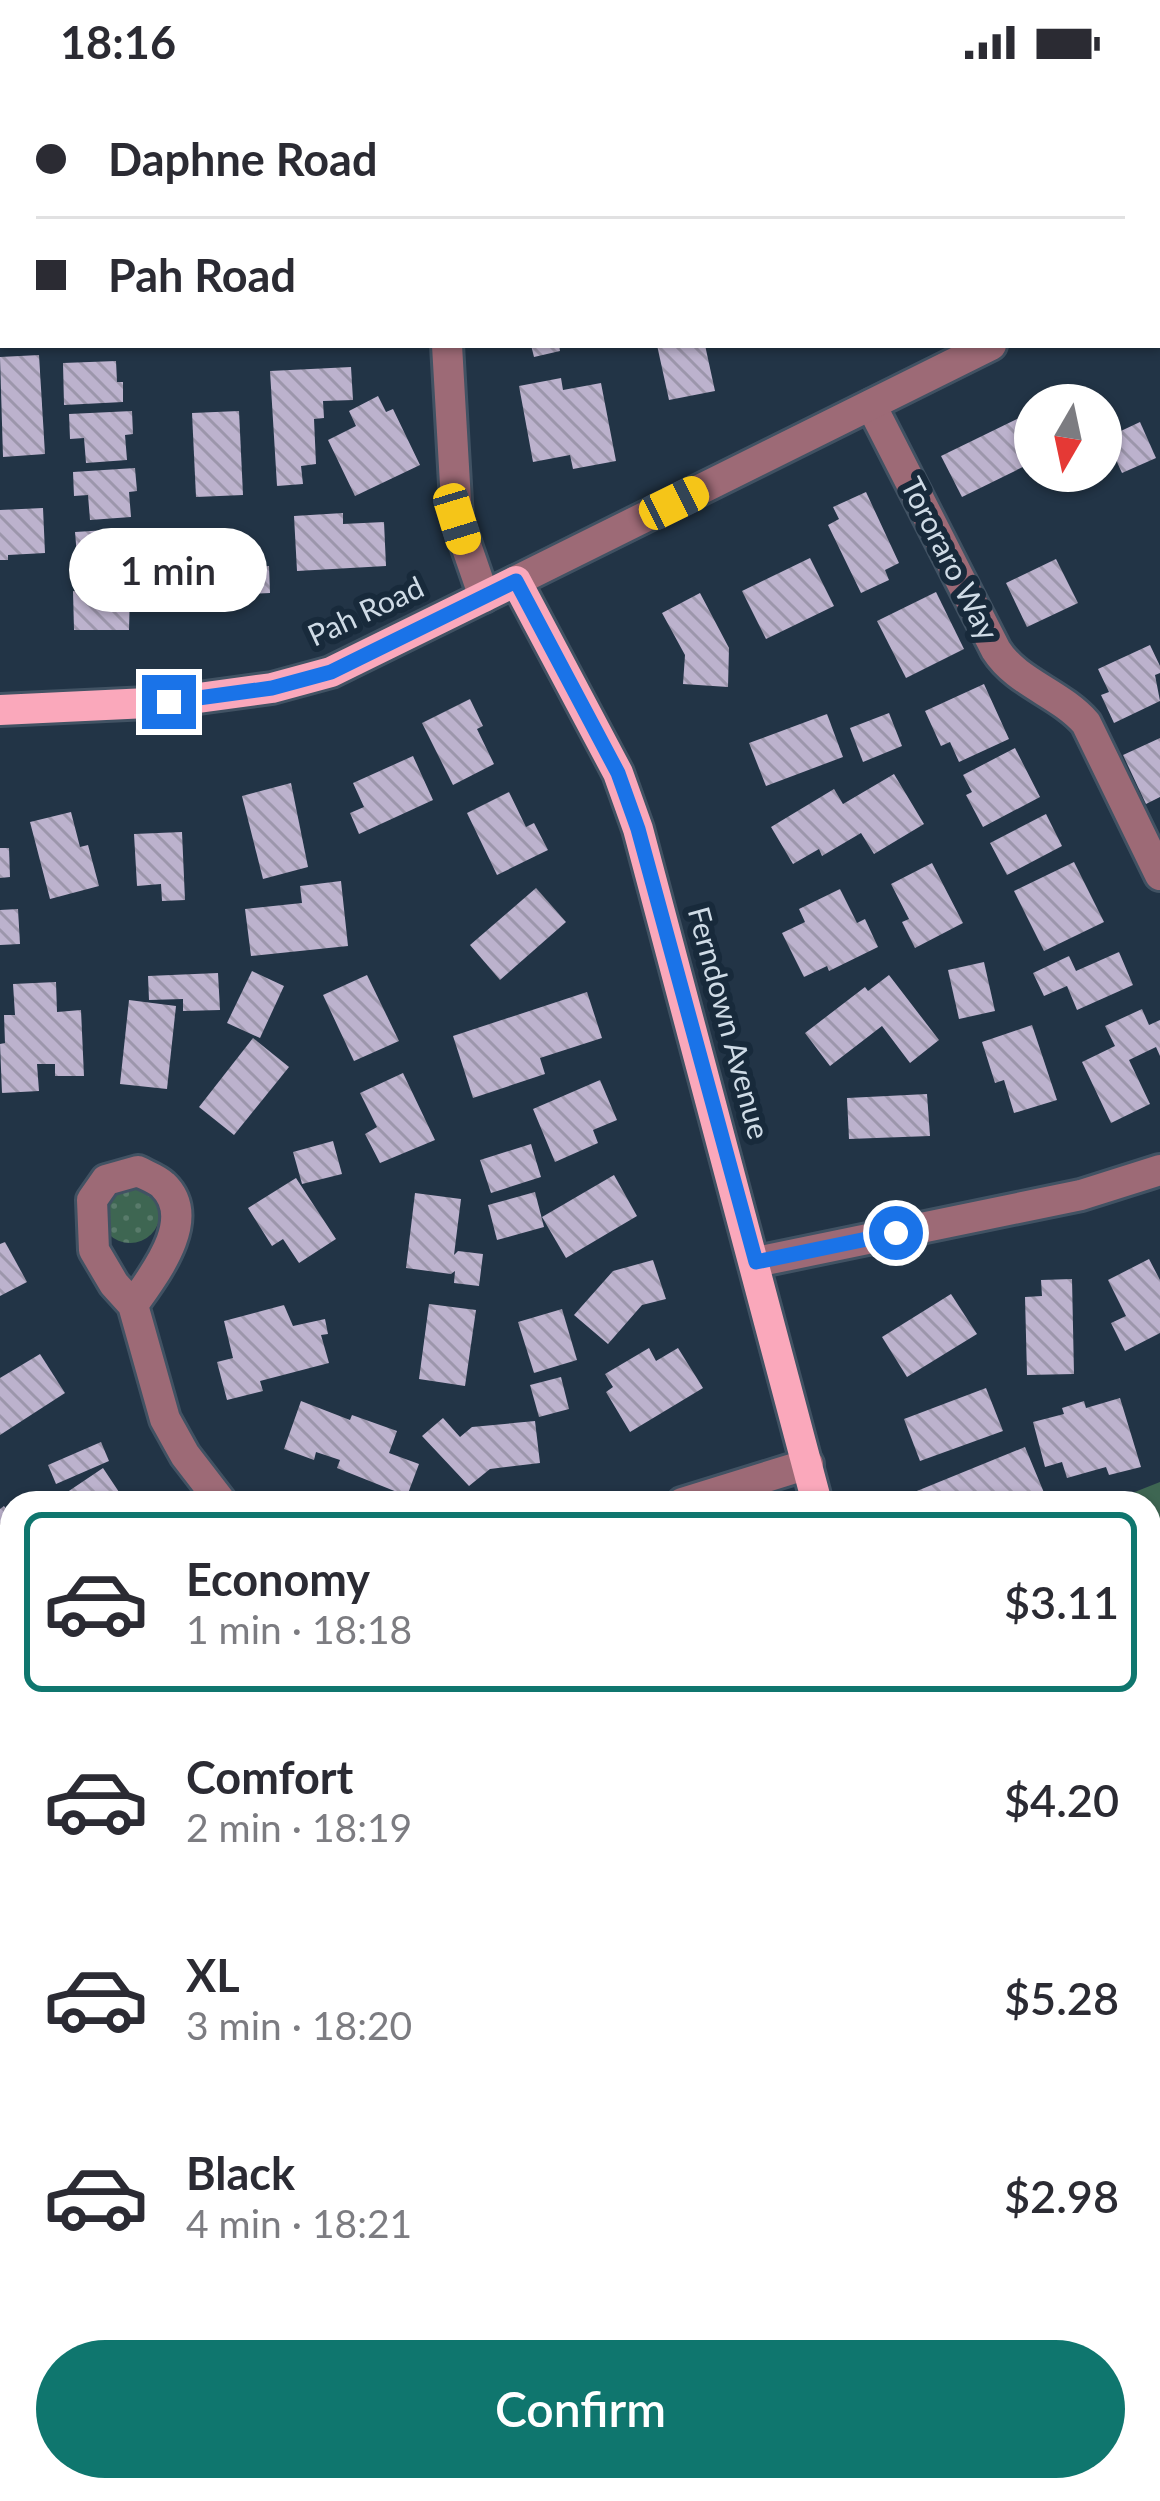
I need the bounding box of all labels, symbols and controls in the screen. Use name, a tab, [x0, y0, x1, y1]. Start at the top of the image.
text: 18:16	[60, 15, 176, 69]
text: Daphne Road	[108, 132, 377, 186]
text: Pah Road	[108, 248, 296, 302]
north arrow	[1014, 384, 1122, 492]
map controls	[1014, 384, 1122, 492]
car	[634, 471, 714, 535]
street label: Tororaro Way	[894, 471, 1007, 646]
car	[429, 479, 485, 559]
callout: 1 min	[70, 528, 268, 612]
text: 1 min	[120, 547, 216, 593]
street label: Pah Road	[302, 568, 429, 653]
route end	[142, 675, 196, 729]
street label: Ferndown Avenue	[682, 902, 778, 1143]
route start	[869, 1206, 923, 1260]
icon: car	[42, 1548, 150, 1656]
text: Economy	[186, 1552, 370, 1606]
text: $3.11	[1004, 1575, 1119, 1629]
text: 1 min · 18:18	[186, 1606, 412, 1652]
icon: car	[42, 1746, 150, 1854]
text: Comfort	[186, 1750, 353, 1804]
text: $4.20	[1004, 1773, 1119, 1827]
text: 2 min · 18:19	[186, 1804, 412, 1850]
icon: car	[42, 1944, 150, 2052]
text: XL	[186, 1948, 240, 2002]
text: $5.28	[1004, 1971, 1119, 2025]
text: 3 min · 18:20	[186, 2002, 412, 2048]
icon: car	[42, 2142, 150, 2250]
text: Black	[186, 2146, 295, 2200]
text: $2.98	[1004, 2169, 1119, 2223]
text: 4 min · 18:21	[186, 2200, 412, 2246]
button: Confirm	[36, 2340, 1125, 2478]

